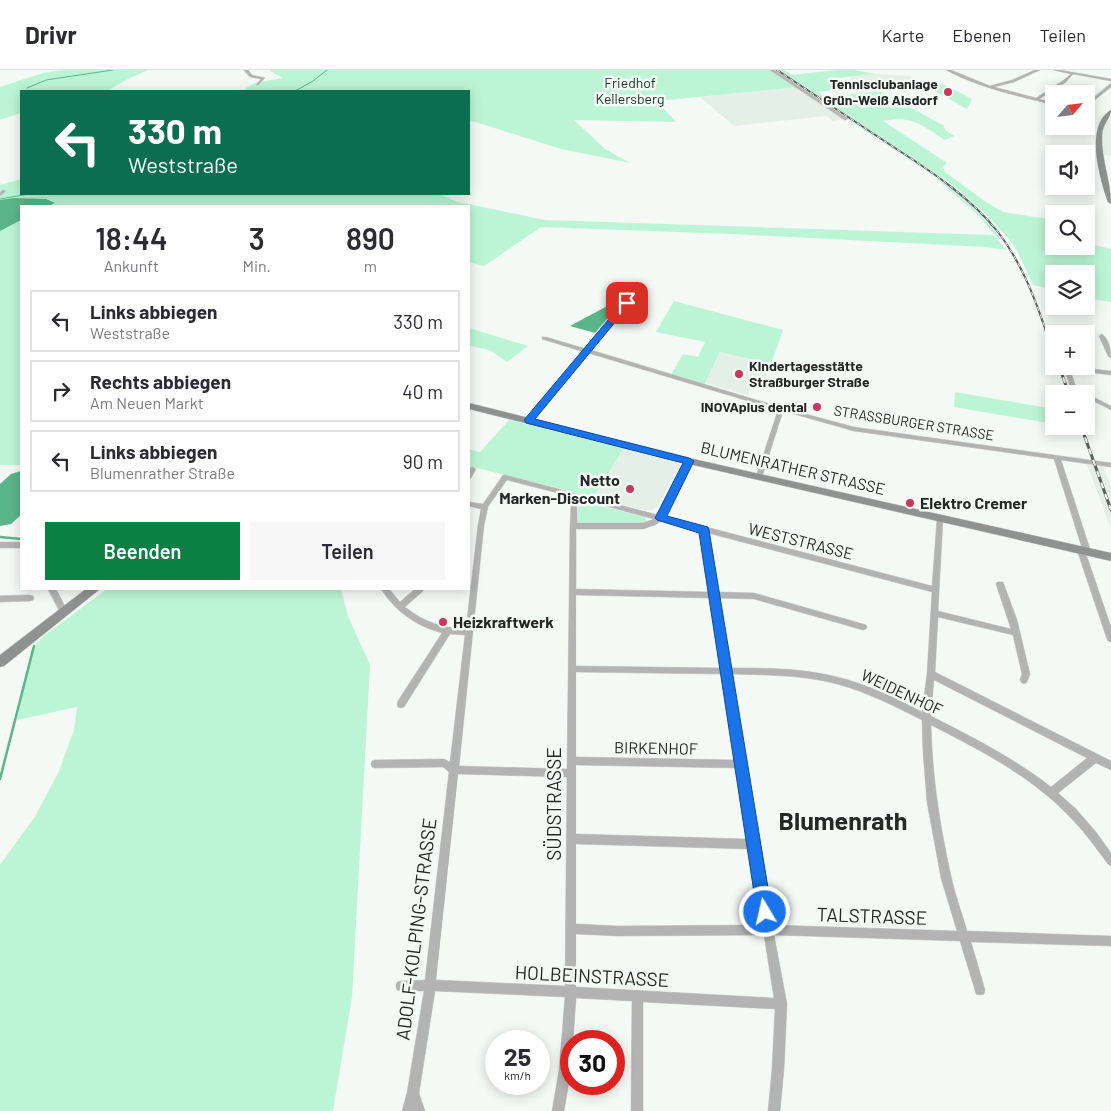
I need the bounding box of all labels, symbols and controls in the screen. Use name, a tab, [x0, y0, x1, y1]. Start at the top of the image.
text: Drivr	[25, 20, 77, 49]
text: Karte	[881, 24, 924, 46]
text: Ebenen	[952, 24, 1011, 46]
text: Teilen	[1039, 24, 1086, 46]
park label: Friedhof Kellersberg	[596, 74, 664, 107]
place label: Tennisclubanlage Grün-Weiß Alsdorf	[823, 75, 938, 108]
north arrow	[1045, 85, 1095, 135]
map controls	[1045, 85, 1095, 435]
marker: Tennisclubanlage Grün-Weiß Alsdorf	[942, 86, 954, 98]
text: 330 m	[128, 109, 222, 151]
icon: left	[45, 110, 110, 175]
button: sound	[1045, 145, 1095, 195]
text: Weststraße	[128, 151, 238, 177]
button: search	[1045, 205, 1095, 255]
text: 18:44	[95, 220, 167, 256]
text: 3	[249, 220, 265, 256]
text: 890	[346, 220, 395, 256]
text: Ankunft	[104, 256, 159, 275]
text: Min.	[243, 256, 271, 275]
text: m	[364, 256, 377, 275]
button: layers	[1045, 265, 1095, 315]
pin	[606, 282, 648, 324]
icon: arrive	[613, 289, 641, 317]
text: Links abbiegen	[90, 300, 217, 323]
icon: left	[47, 307, 75, 335]
text: 330 m	[393, 310, 443, 333]
text: Weststraße	[90, 323, 170, 342]
button: +	[1045, 325, 1095, 375]
place label: Kindertagesstätte Straßburger Straße	[749, 357, 870, 390]
marker: Kindertagesstätte Straßburger Straße	[733, 368, 745, 380]
text: Rechts abbiegen	[90, 370, 231, 393]
icon: right	[47, 377, 75, 405]
text: 40 m	[402, 380, 443, 403]
button: −	[1045, 385, 1095, 435]
text: Am Neuen Markt	[90, 393, 204, 412]
place label: INOVAplus dental	[701, 398, 807, 415]
marker: INOVAplus dental	[811, 401, 823, 413]
street label: STRASSBURGER STRASSE	[833, 401, 995, 444]
street label: BLUMENRATHER STRASSE	[699, 437, 887, 498]
text: Links abbiegen	[90, 440, 217, 463]
icon: left	[47, 447, 75, 475]
text: 90 m	[403, 450, 443, 473]
text: Blumenrather Straße	[90, 463, 235, 482]
place label: Netto Marken-Discount	[499, 470, 620, 507]
marker: Netto Marken-Discount	[624, 483, 636, 495]
place label: Elektro Cremer	[920, 493, 1027, 512]
marker: Elektro Cremer	[904, 497, 916, 509]
street label: WESTSTRASSE	[747, 518, 856, 563]
button: Beenden	[45, 522, 240, 580]
button: Teilen	[250, 522, 445, 580]
place label: Heizkraftwerk	[453, 612, 554, 631]
marker: Heizkraftwerk	[437, 616, 449, 628]
street label: WEIDENHOF	[859, 664, 946, 719]
street label: BIRKENHOF	[614, 737, 698, 758]
street label: SÜDSTRASSE	[542, 747, 565, 861]
district label: Blumenrath	[779, 805, 907, 835]
street label: ADOLF-KOLPING-STRASSE	[390, 816, 441, 1041]
position arrow	[738, 885, 790, 937]
street label: TALSTRASSE	[816, 902, 928, 929]
street label: HOLBEINSTRASSE	[514, 960, 670, 991]
speed limit sign: 30	[560, 1030, 625, 1095]
text: 25	[504, 1041, 531, 1071]
text: km/h	[504, 1068, 531, 1082]

